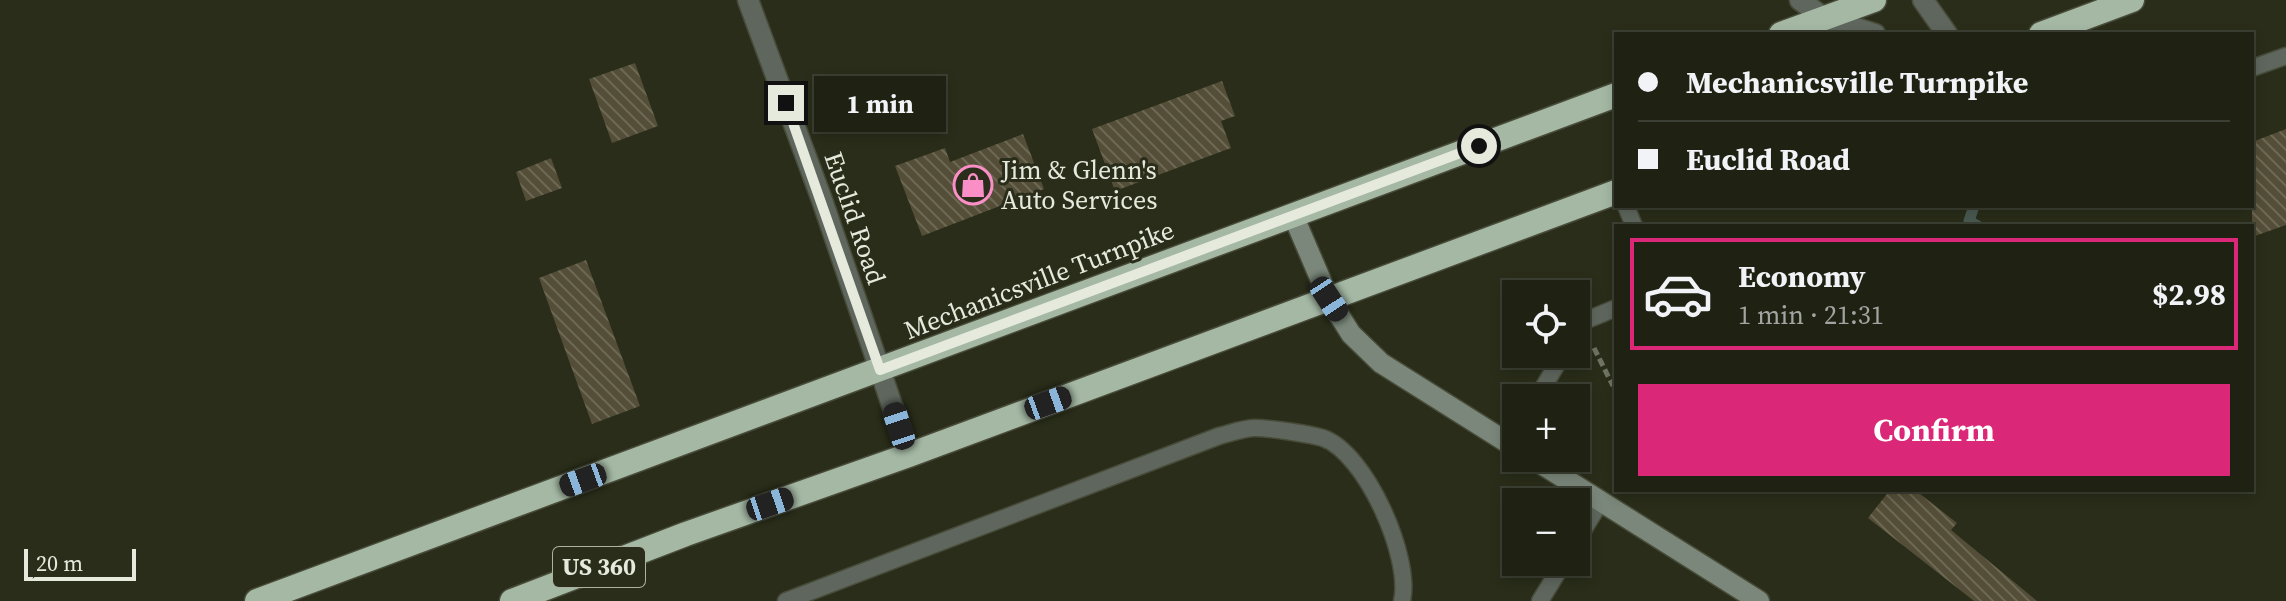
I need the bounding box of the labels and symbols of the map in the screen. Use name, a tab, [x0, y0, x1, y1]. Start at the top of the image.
callout: 1 min	[814, 75, 946, 131]
route end	[768, 85, 804, 121]
route start	[1461, 128, 1497, 164]
street label: Euclid Road	[816, 147, 895, 289]
place label: Jim & Glenn's Auto Services	[1000, 152, 1158, 218]
shop icon: Jim & Glenn's Auto Services	[952, 164, 994, 206]
street label: Mechanicsville Turnpike	[899, 212, 1179, 348]
car	[1306, 272, 1352, 326]
car	[1021, 384, 1075, 422]
car	[880, 399, 918, 453]
car	[556, 461, 610, 499]
car	[743, 485, 797, 523]
scale bar	[24, 545, 136, 581]
road number: US 360	[553, 547, 645, 587]

